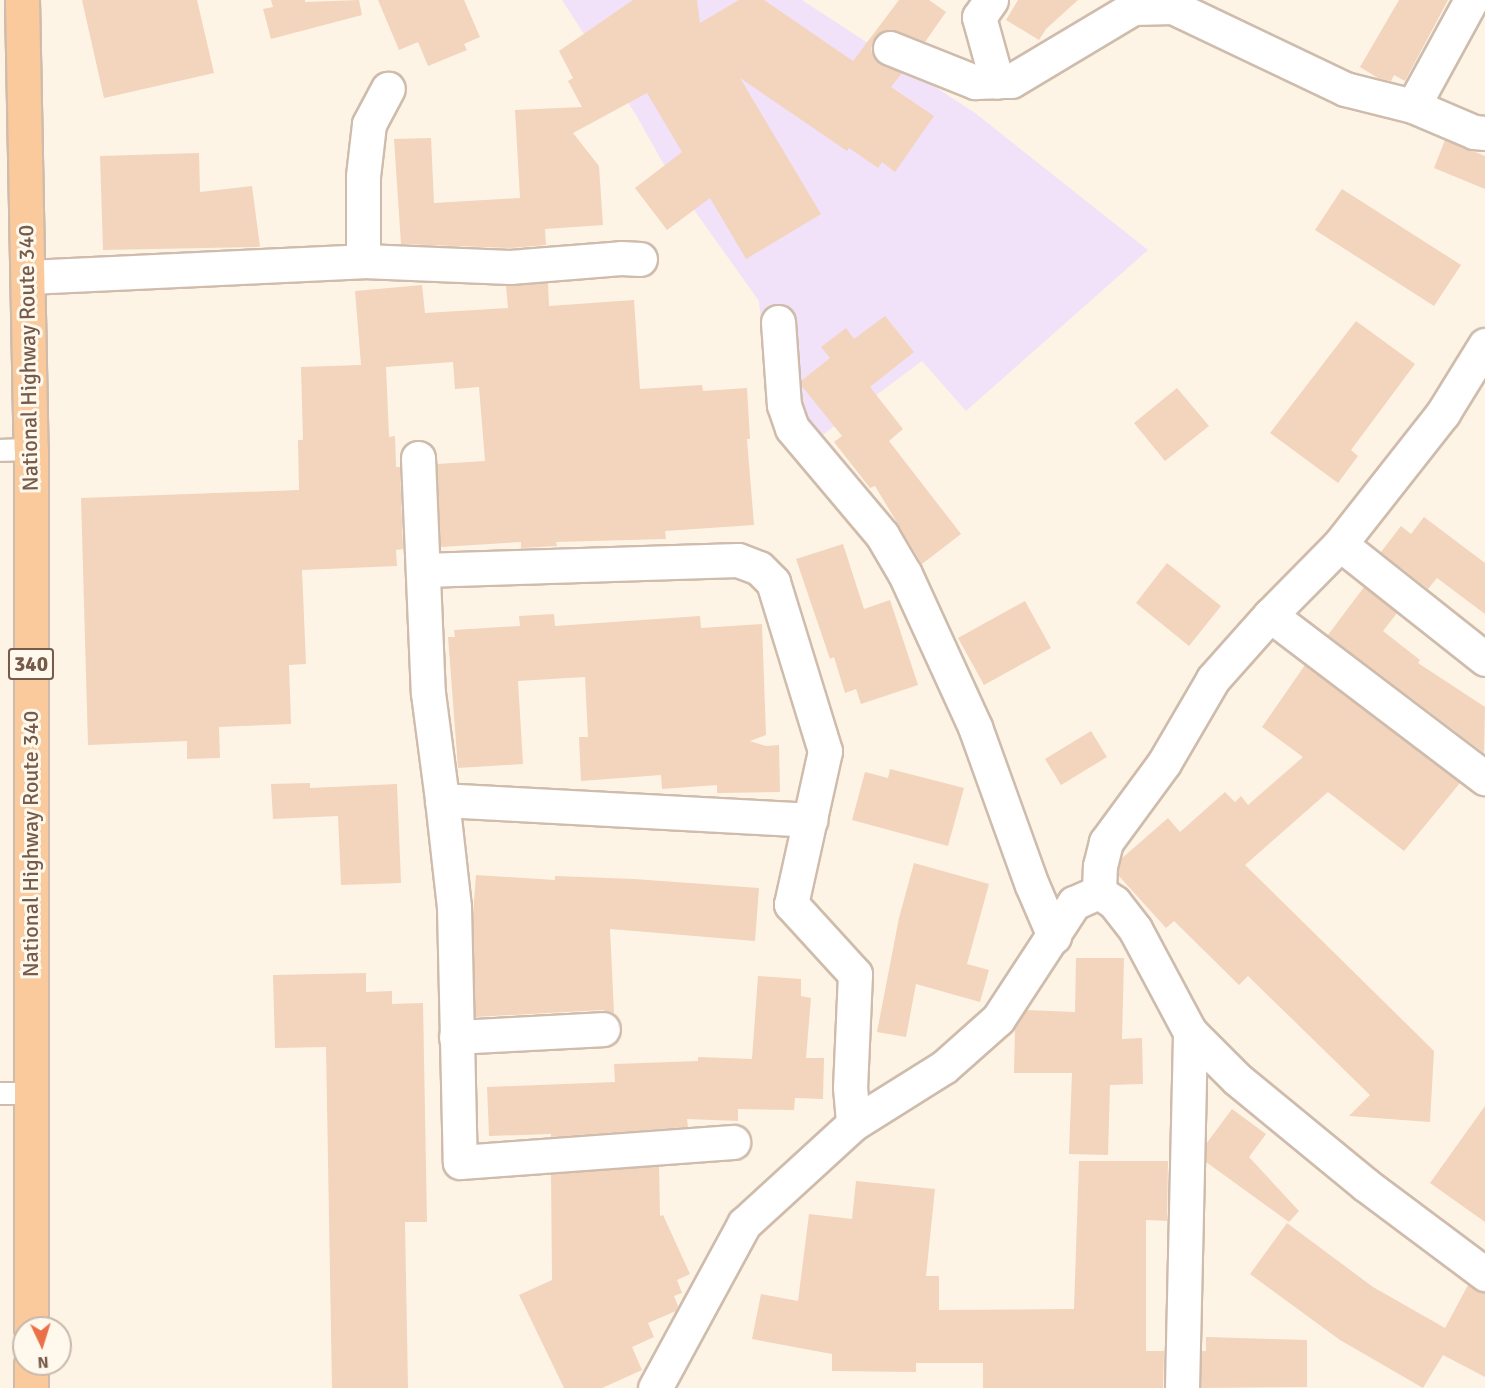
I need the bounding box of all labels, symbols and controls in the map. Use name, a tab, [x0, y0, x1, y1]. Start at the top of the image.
street label: National Highway Route 340	[12, 224, 44, 492]
road number: 340	[7, 646, 55, 682]
street label: National Highway Route 340	[18, 711, 44, 977]
north arrow	[12, 1316, 72, 1376]
text: N	[37, 1352, 49, 1372]

